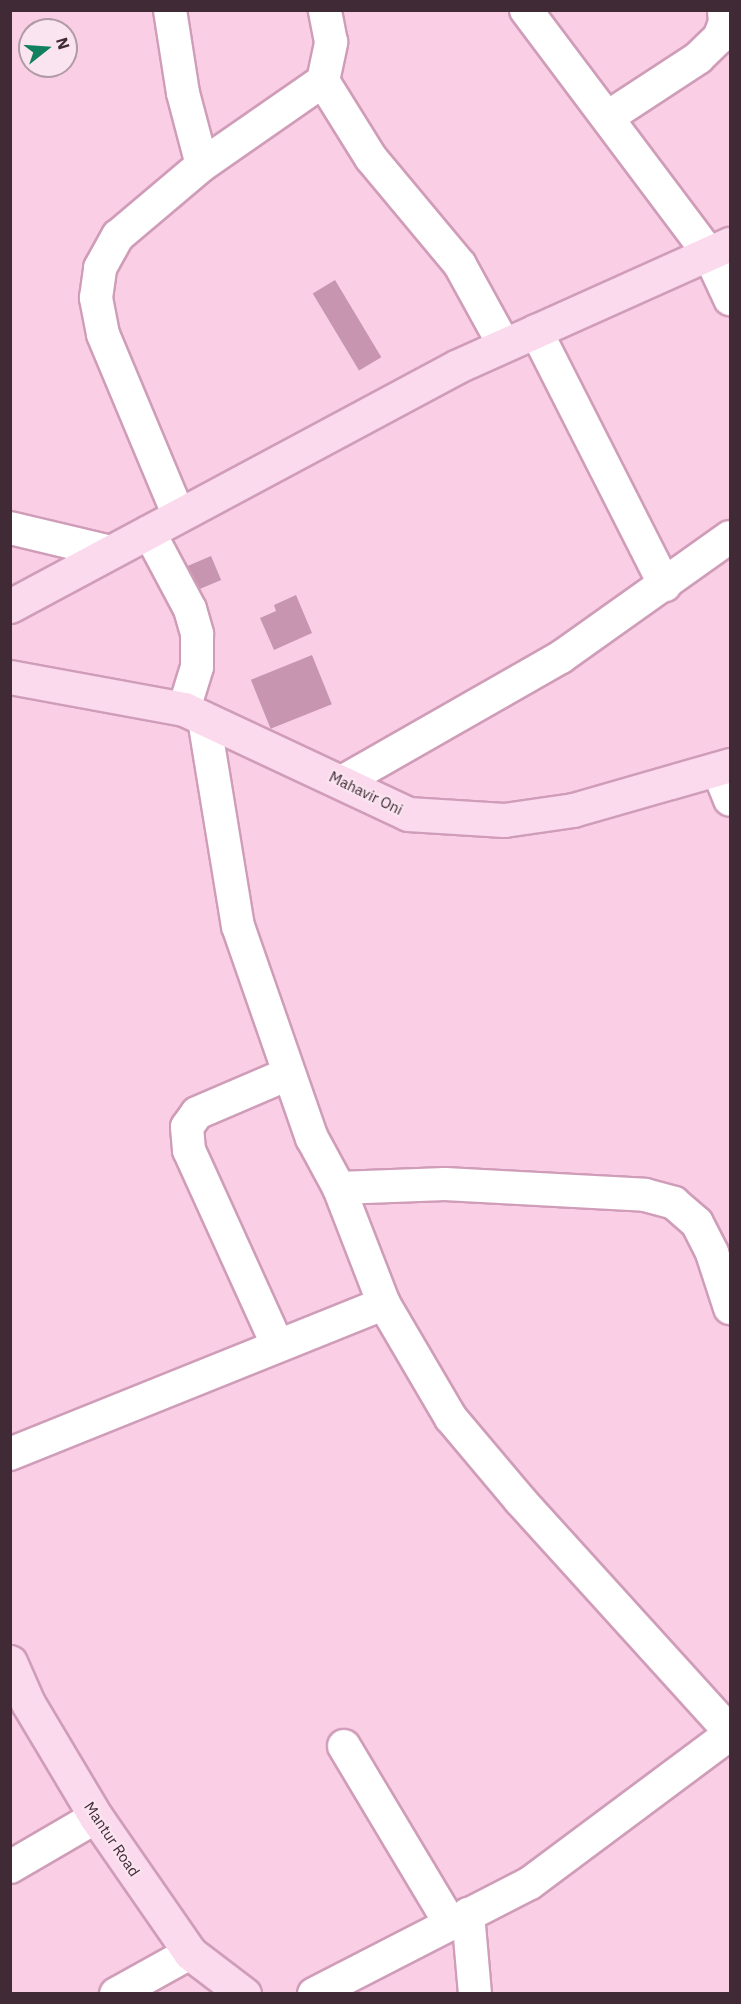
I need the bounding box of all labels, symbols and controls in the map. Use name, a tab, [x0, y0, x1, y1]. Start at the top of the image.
north arrow	[18, 18, 78, 78]
text: N	[52, 35, 75, 52]
street label: Mahavir Oni	[326, 767, 406, 819]
street label: Mantur Road	[80, 1798, 144, 1880]

